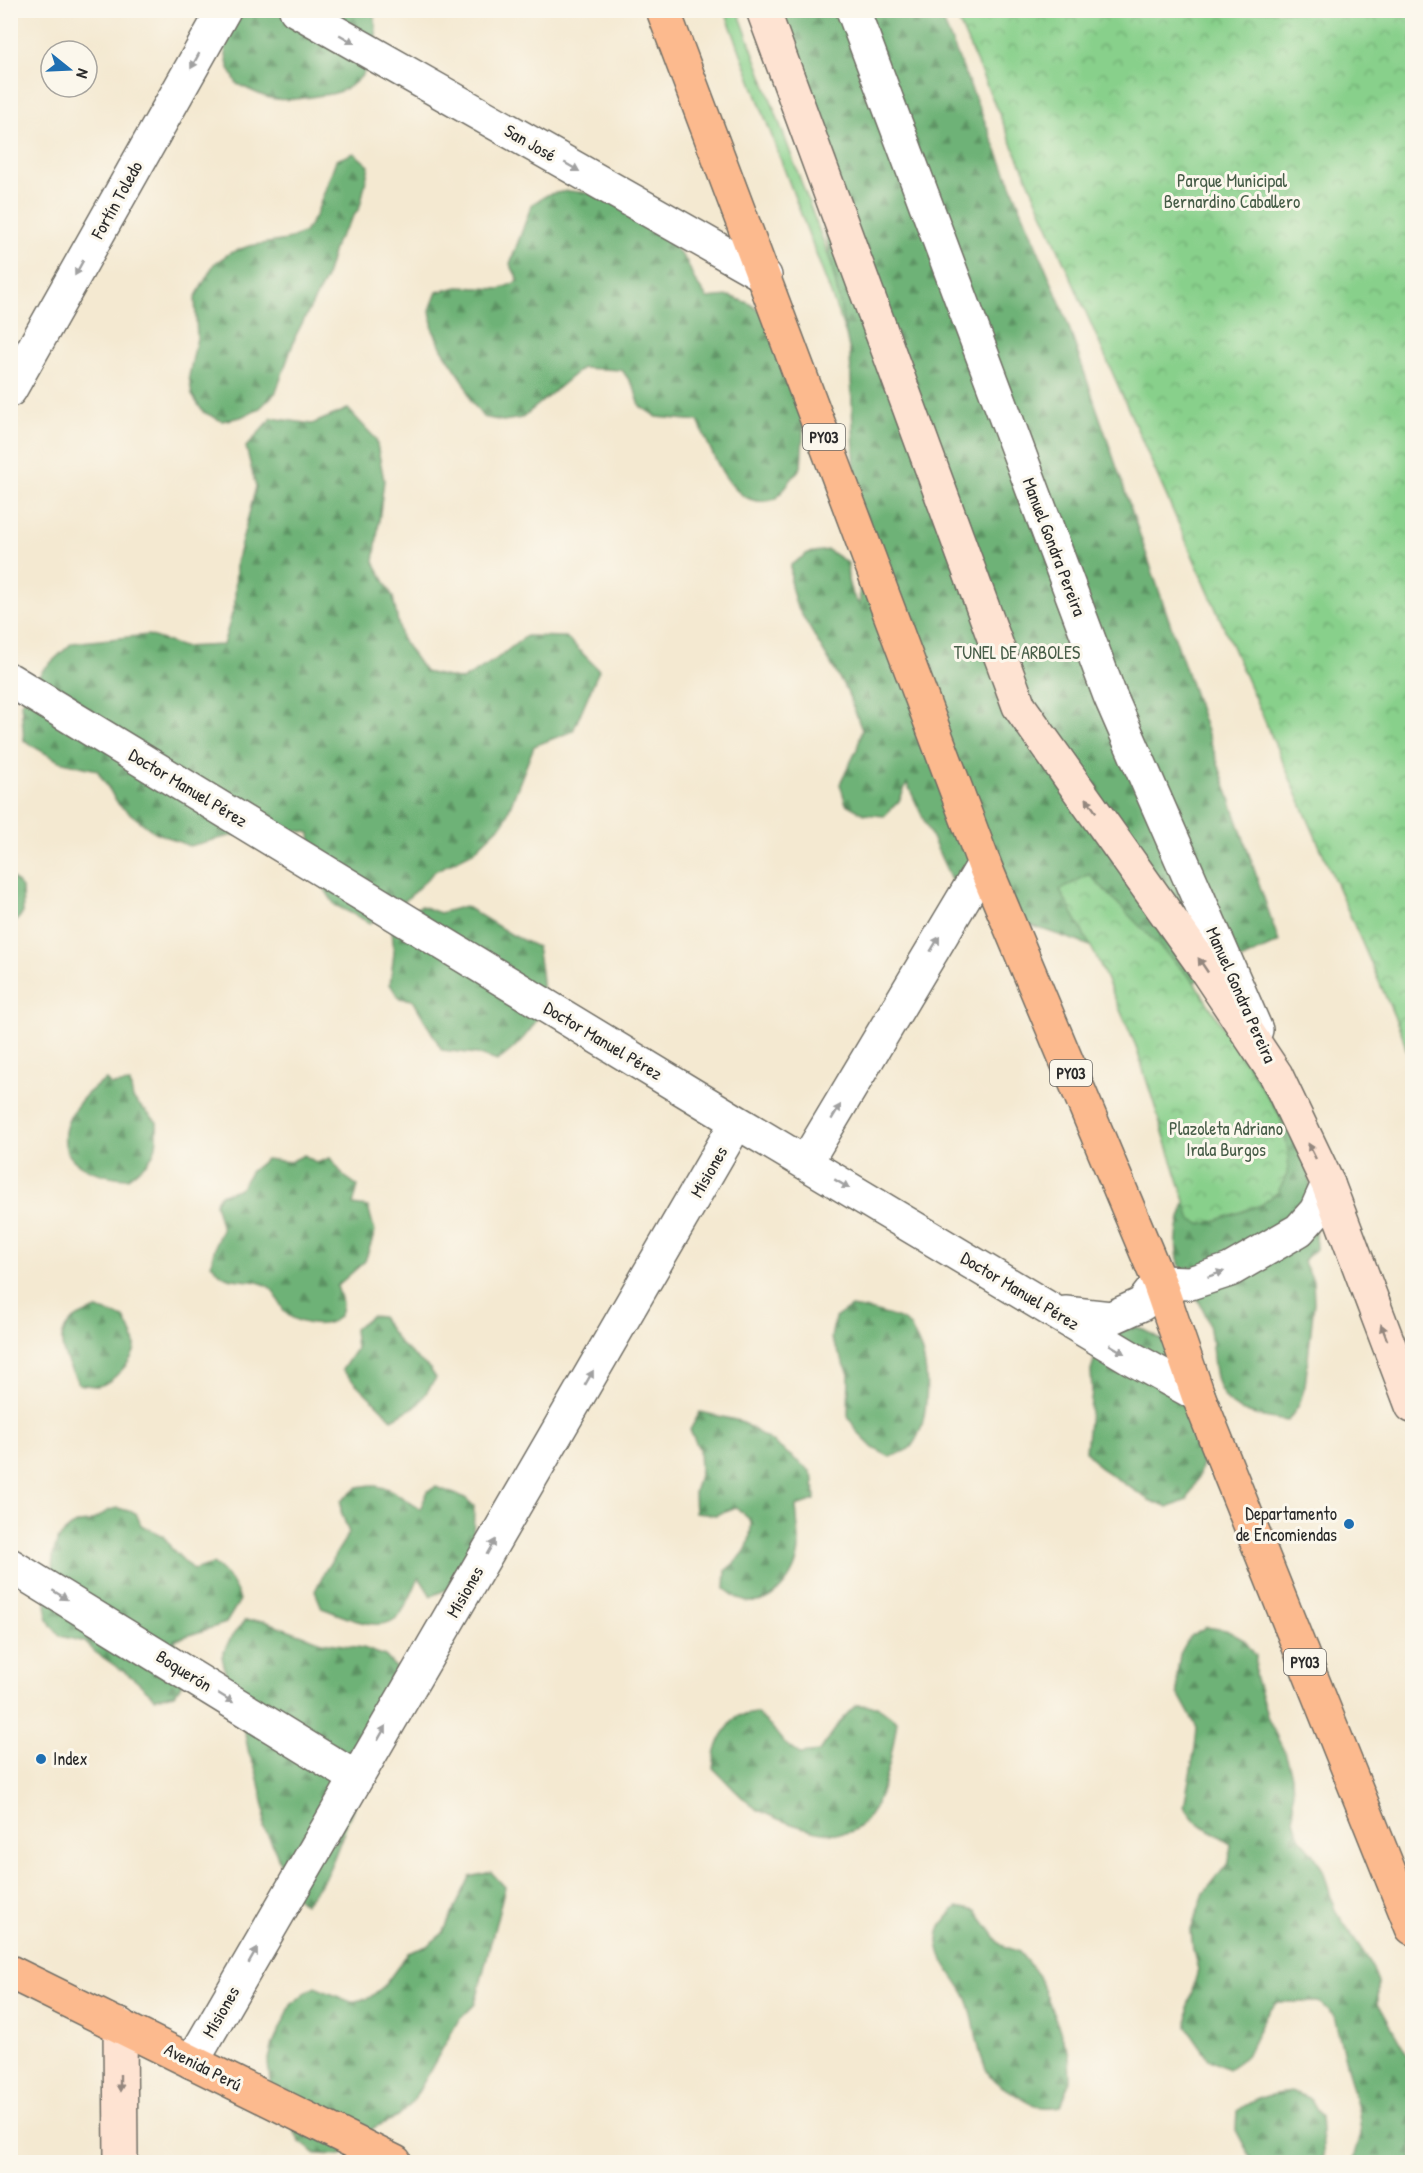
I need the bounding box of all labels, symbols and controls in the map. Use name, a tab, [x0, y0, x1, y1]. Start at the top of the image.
one-way arrow	[339, 34, 355, 45]
north arrow	[39, 39, 99, 99]
one-way arrow	[190, 53, 200, 70]
text: N	[71, 66, 95, 82]
street label: San José	[500, 118, 561, 167]
street label: Fortín Toledo	[84, 156, 148, 244]
one-way arrow	[563, 161, 580, 171]
park label: Parque Municipal Bernardino Caballero	[1164, 168, 1300, 214]
one-way arrow	[74, 260, 84, 277]
road number: PY03	[803, 424, 845, 450]
street label: Manuel Gondra Pereira	[1017, 474, 1092, 620]
park label: TUNEL DE ARBOLES	[954, 640, 1080, 665]
street label: Doctor Manuel Pérez	[124, 742, 252, 833]
one-way arrow	[1086, 797, 1097, 813]
street label: Manuel Gondra Pereira	[1200, 923, 1283, 1067]
one-way arrow	[930, 936, 941, 952]
one-way arrow	[1197, 957, 1208, 973]
street label: Doctor Manuel Pérez	[539, 995, 667, 1086]
road number: PY03	[1050, 1060, 1092, 1086]
one-way arrow	[830, 1104, 841, 1120]
park label: Plazoleta Adriano Irala Burgos	[1169, 1116, 1283, 1162]
street label: Misiones	[684, 1142, 733, 1202]
one-way arrow	[1307, 1142, 1317, 1159]
one-way arrow	[834, 1179, 851, 1189]
street label: Doctor Manuel Pérez	[956, 1245, 1084, 1336]
one-way arrow	[1207, 1269, 1225, 1278]
one-way arrow	[1379, 1322, 1389, 1340]
one-way arrow	[1109, 1344, 1125, 1355]
one-way arrow	[584, 1369, 594, 1386]
place label: Departamento de Encomiendas	[1236, 1501, 1337, 1547]
marker: Departamento de Encomiendas	[1342, 1517, 1356, 1531]
one-way arrow	[486, 1538, 496, 1555]
street label: Misiones	[440, 1562, 489, 1622]
one-way arrow	[52, 1590, 68, 1601]
street label: Boquerón	[152, 1644, 217, 1697]
road number: PY03	[1284, 1649, 1326, 1675]
one-way arrow	[218, 1692, 234, 1703]
one-way arrow	[377, 1725, 388, 1741]
place label: Index	[53, 1746, 88, 1771]
marker: Index	[34, 1752, 48, 1766]
one-way arrow	[248, 1948, 258, 1965]
street label: Misiones	[196, 1982, 245, 2042]
street label: Avenida Perú	[160, 2036, 246, 2097]
one-way arrow	[115, 2074, 125, 2093]

